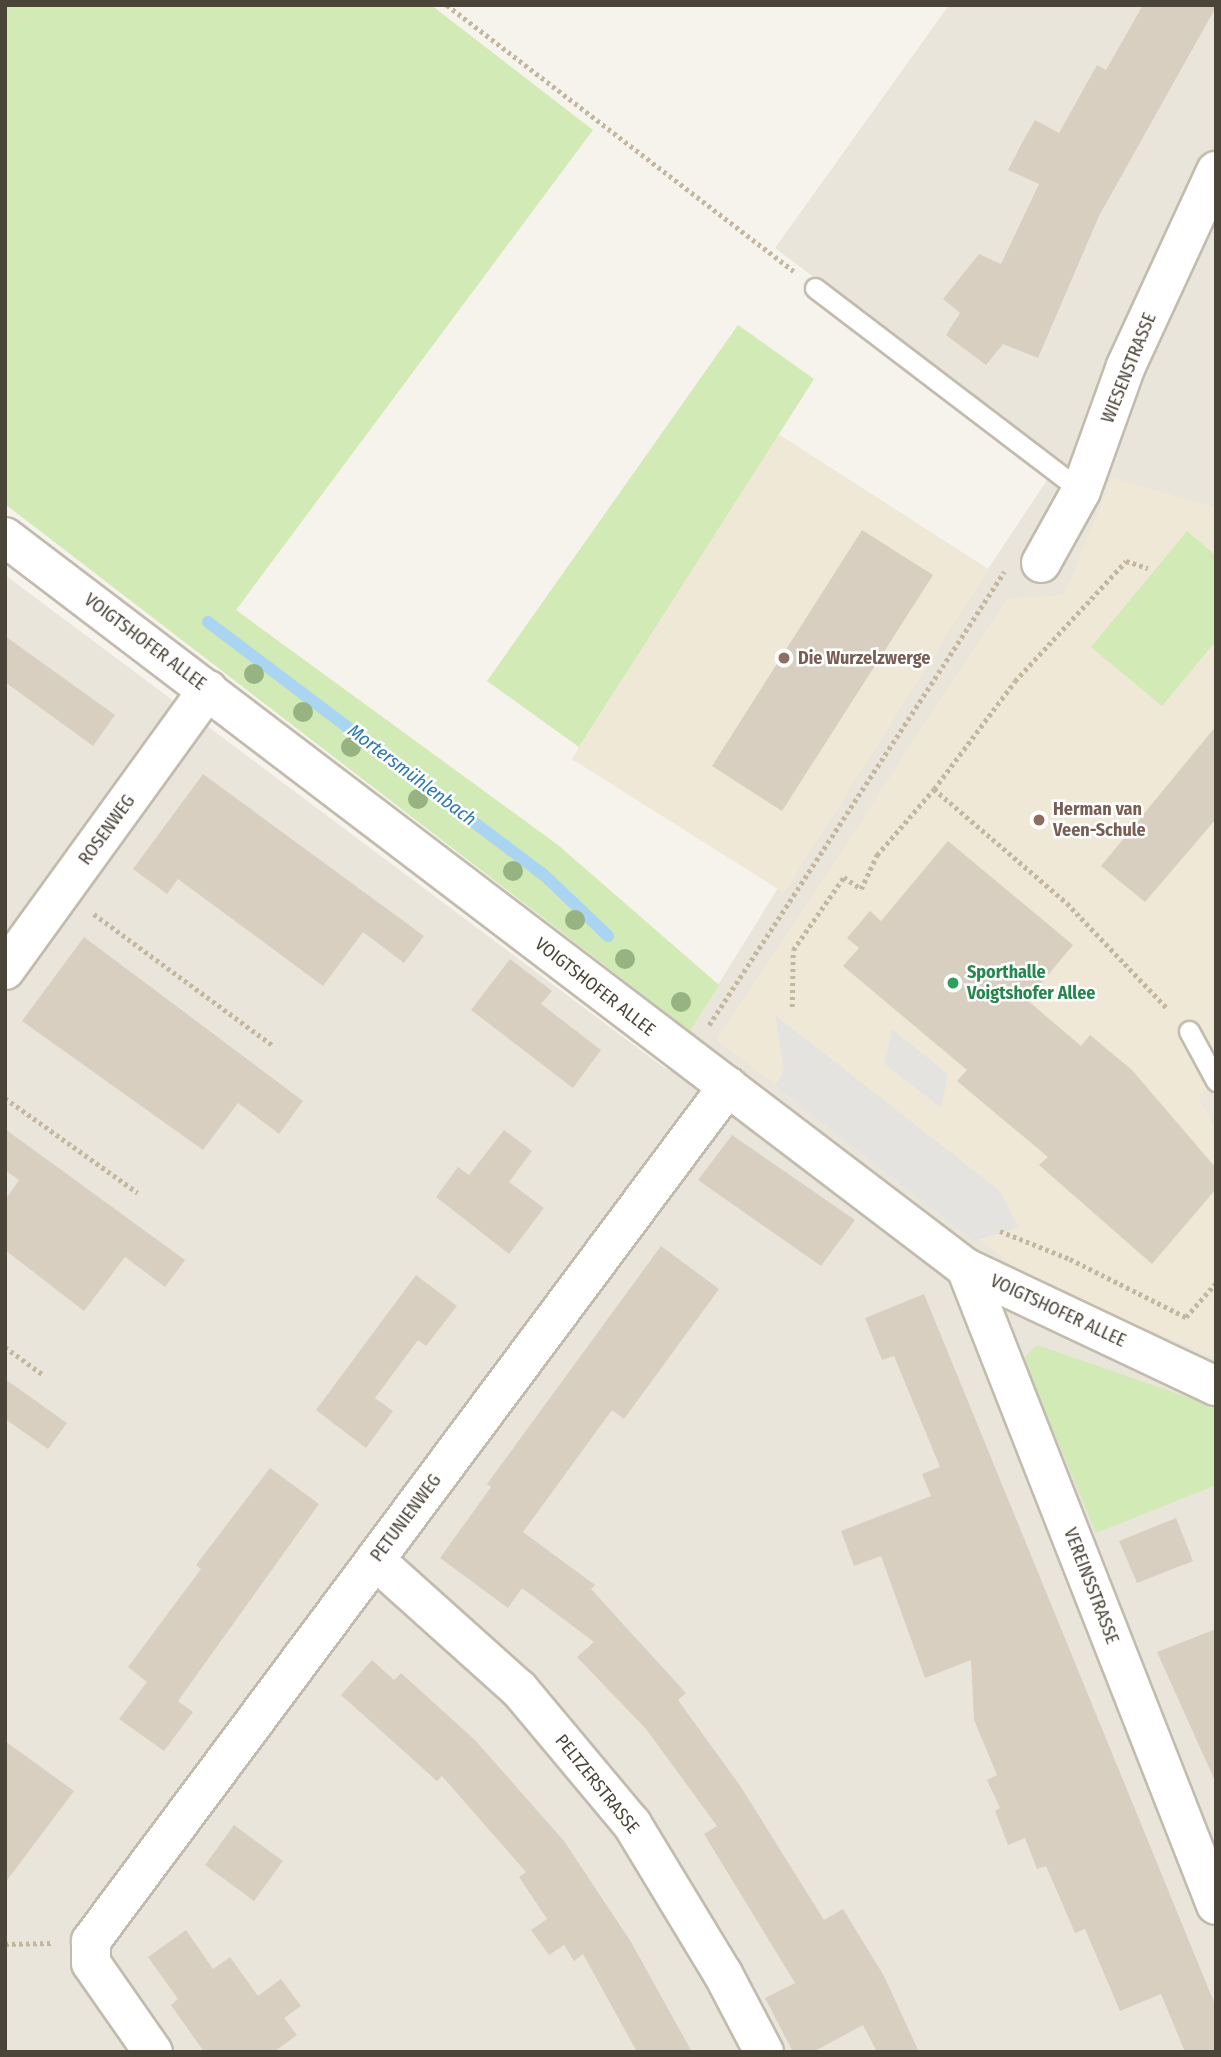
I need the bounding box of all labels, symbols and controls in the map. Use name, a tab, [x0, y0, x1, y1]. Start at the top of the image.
street label: WIESENSTRASSE	[1097, 310, 1161, 426]
street label: VOIGTSHOFER ALLEE	[80, 589, 210, 695]
place label: Die Wurzelzwerge	[798, 647, 930, 669]
marker: Die Wurzelzwerge	[776, 650, 792, 666]
water label: Mortersmühlenbach	[343, 719, 481, 831]
street label: ROSENWEG	[74, 791, 140, 869]
place label: Herman van Veen-Schule	[1053, 799, 1146, 842]
marker: Herman van Veen-Schule	[1031, 812, 1047, 828]
street label: VOIGTSHOFER ALLEE	[530, 933, 660, 1041]
place label: Sporthalle Voigtshofer Allee	[967, 962, 1095, 1004]
marker: Sporthalle Voigtshofer Allee	[945, 975, 961, 991]
street label: VOIGTSHOFER ALLEE	[987, 1270, 1129, 1352]
street label: PETUNIENWEG	[366, 1470, 446, 1566]
street label: VEREINSSTRASSE	[1059, 1525, 1123, 1647]
street label: PELTZERSTRASSE	[550, 1730, 644, 1838]

